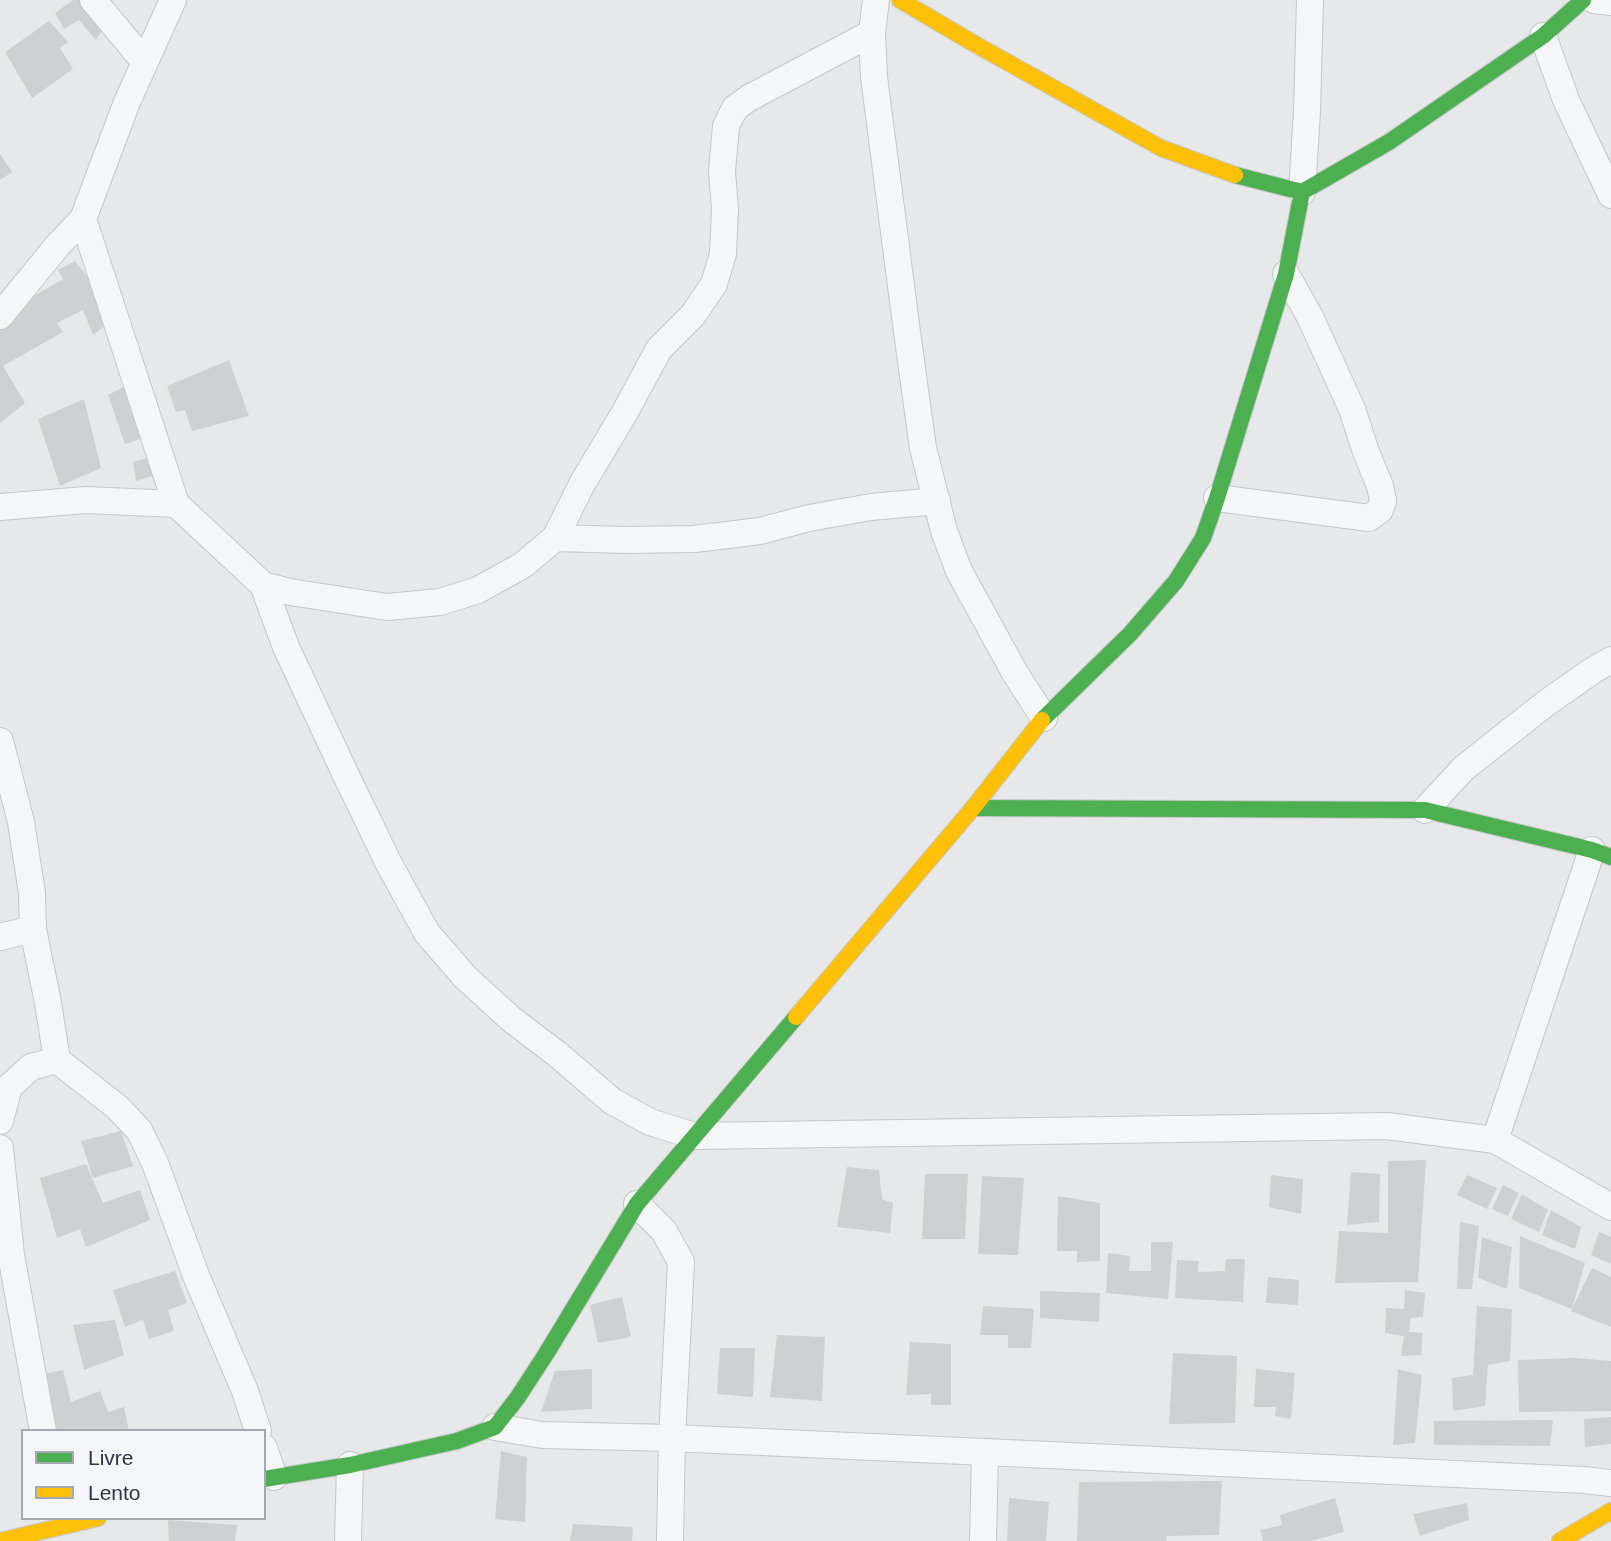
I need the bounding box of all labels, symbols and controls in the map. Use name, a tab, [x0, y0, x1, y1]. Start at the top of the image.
legend	[21, 1429, 266, 1520]
text: Livre	[88, 1446, 134, 1469]
text: Lento	[88, 1481, 141, 1504]

